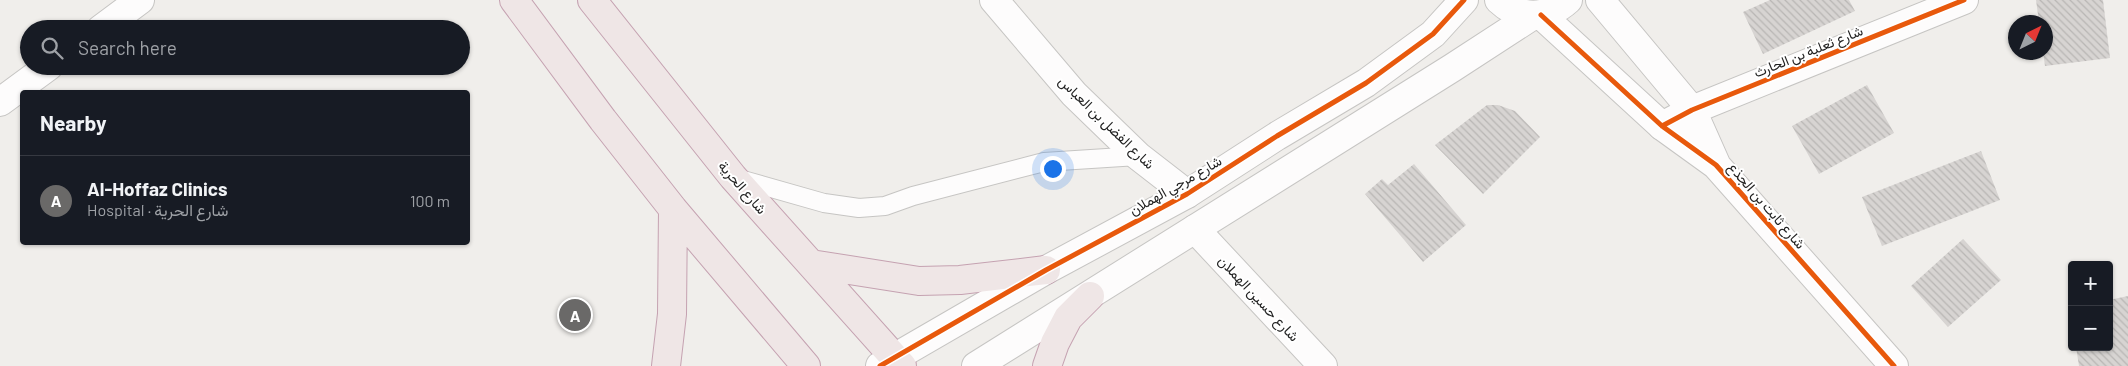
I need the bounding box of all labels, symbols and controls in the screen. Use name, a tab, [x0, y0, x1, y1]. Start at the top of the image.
north arrow	[2008, 15, 2053, 60]
search box	[20, 20, 470, 75]
street label: شارع ثعلبة بن الحارث	[1751, 21, 1866, 83]
icon: search	[38, 34, 66, 62]
text: Search here	[78, 36, 177, 59]
street label: شارع الفضل بن العباس	[1053, 72, 1159, 174]
text: Nearby	[40, 110, 106, 135]
street label: شارع مرجي الهملان	[1126, 152, 1226, 222]
your location	[1040, 156, 1066, 182]
street label: شارع الحرية	[713, 157, 771, 219]
street label: شارع ثابت بن الجذع	[1723, 158, 1809, 254]
text: Al-Hoffaz Clinics	[87, 177, 228, 200]
text: A	[51, 191, 61, 210]
text: 100 m	[410, 191, 450, 210]
text: Hospital · شارع الحرية	[87, 200, 228, 219]
street label: شارع حسين الهملان	[1213, 252, 1303, 346]
map controls	[2068, 261, 2113, 351]
button: +	[2068, 261, 2113, 306]
pin: A	[559, 296, 591, 334]
button: −	[2068, 306, 2113, 351]

